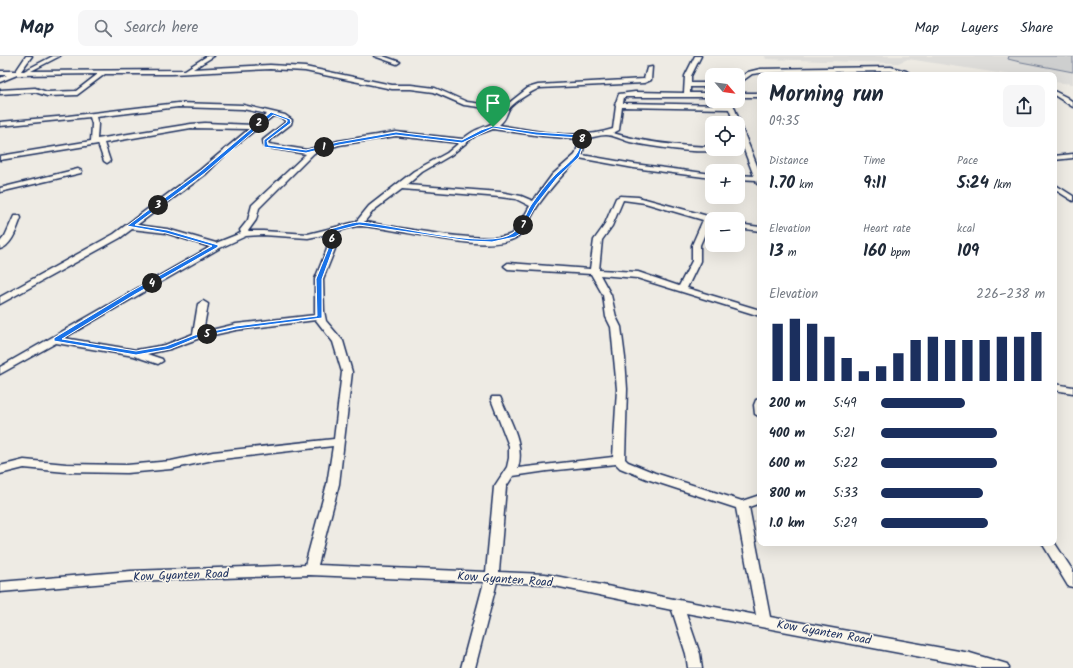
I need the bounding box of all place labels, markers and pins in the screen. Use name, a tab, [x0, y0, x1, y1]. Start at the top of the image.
pin	[476, 86, 510, 127]
pin: 2	[249, 113, 269, 133]
pin: 8	[572, 129, 592, 149]
pin: 1	[314, 137, 334, 157]
pin: 3	[148, 195, 168, 215]
pin: 7	[513, 215, 533, 235]
pin: 6	[322, 229, 342, 249]
pin: 4	[142, 273, 162, 293]
pin: 5	[197, 324, 217, 344]

